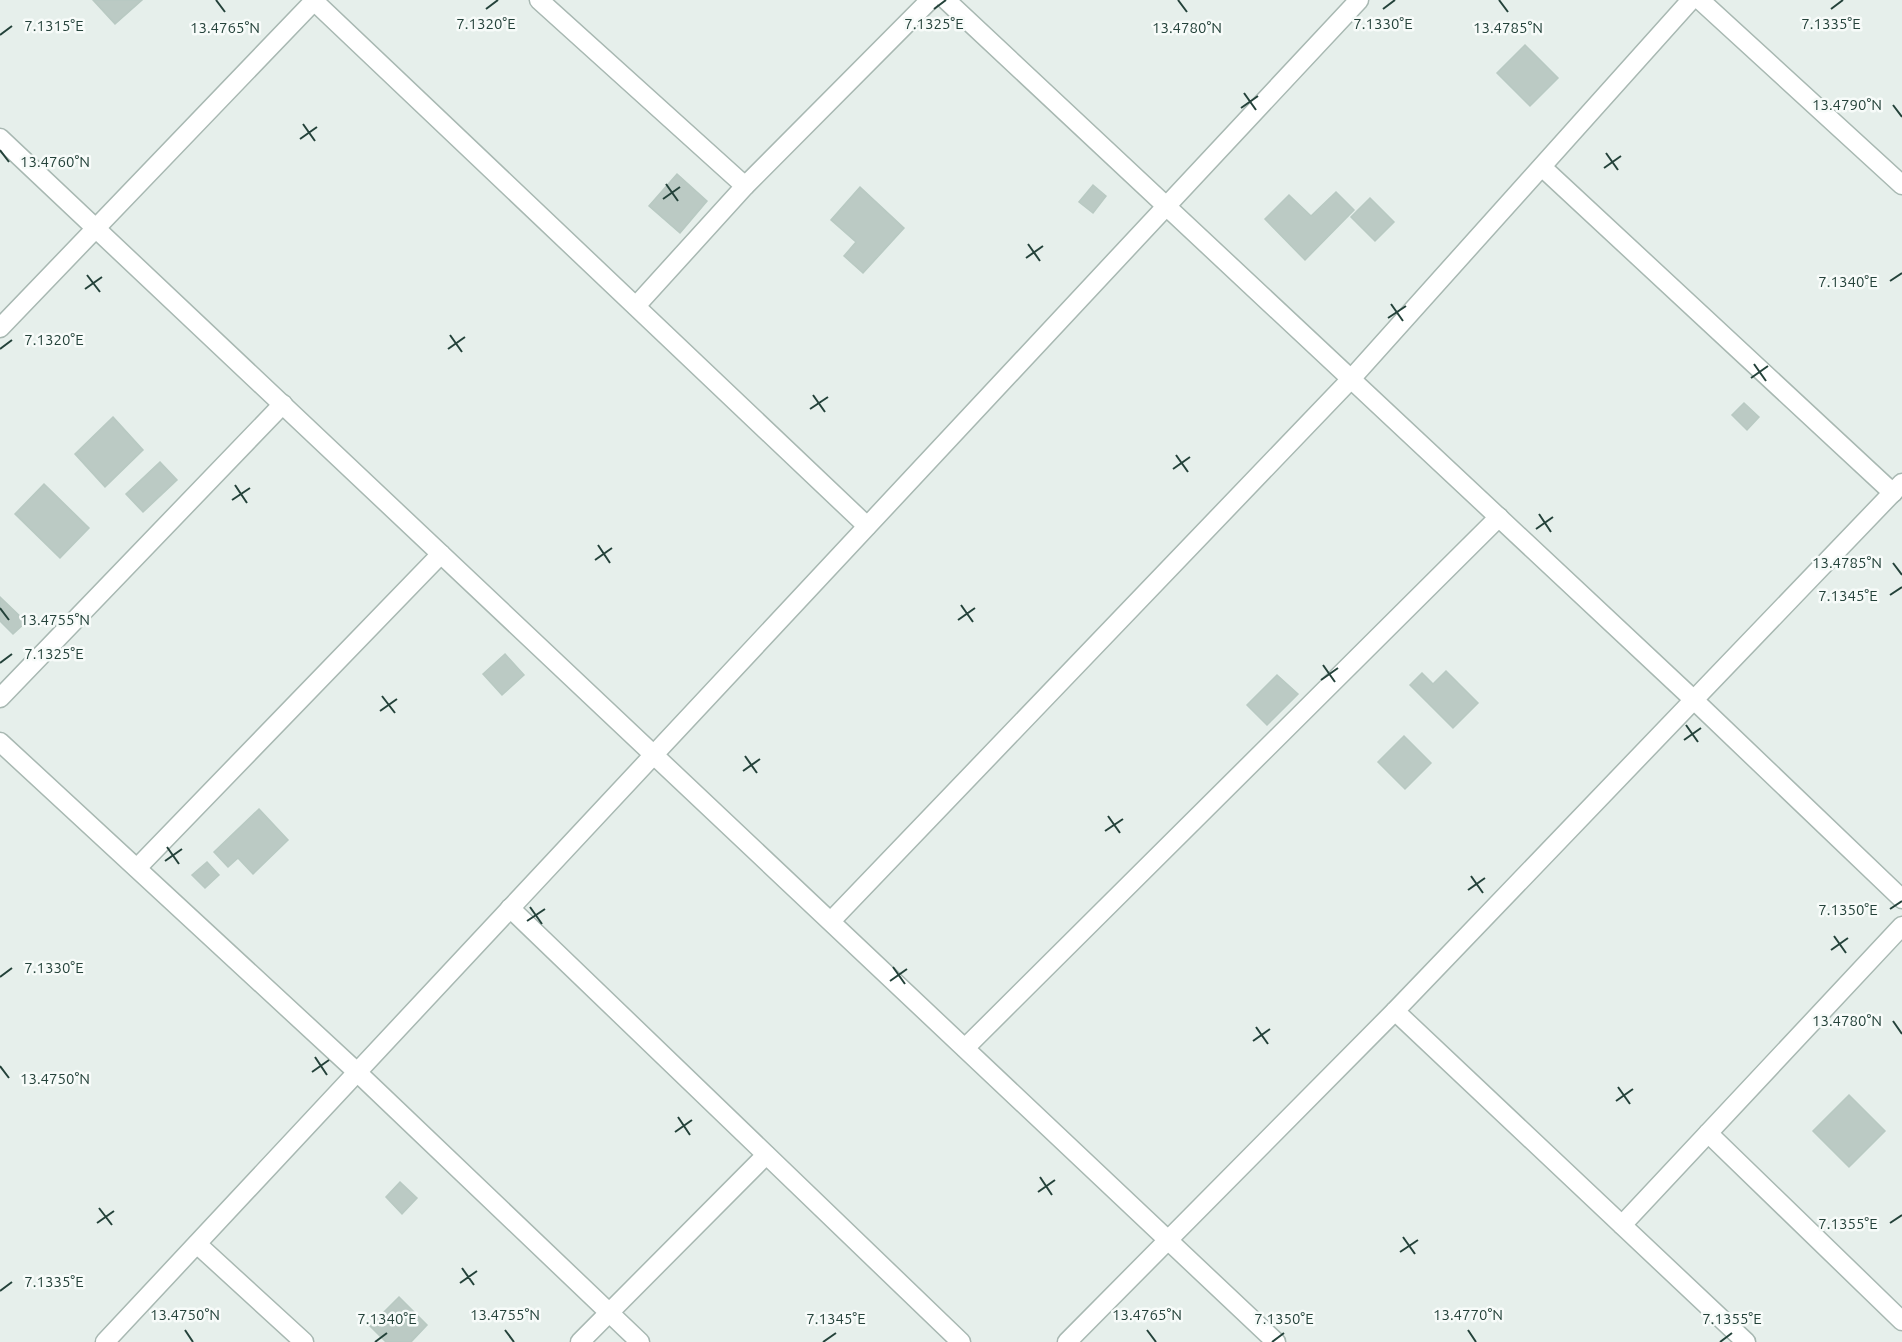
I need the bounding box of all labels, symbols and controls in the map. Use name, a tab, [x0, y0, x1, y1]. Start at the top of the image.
text: 7.1320°E	[456, 15, 516, 32]
text: 7.1325°E	[904, 15, 964, 32]
text: 7.1330°E	[1353, 15, 1413, 32]
text: 7.1335°E	[1801, 15, 1861, 32]
text: 7.1315°E	[24, 17, 84, 34]
text: 13.4765°N	[190, 19, 260, 36]
text: 13.4780°N	[1152, 19, 1222, 36]
text: 13.4785°N	[1473, 19, 1543, 36]
text: 13.4790°N	[1812, 96, 1882, 113]
text: 13.4760°N	[20, 153, 90, 170]
text: 7.1340°E	[1818, 273, 1878, 290]
text: 7.1320°E	[24, 331, 84, 348]
text: 13.4785°N	[1812, 554, 1882, 571]
text: 7.1345°E	[1818, 587, 1878, 604]
text: 13.4755°N	[20, 611, 90, 628]
text: 7.1325°E	[24, 645, 84, 662]
text: 7.1350°E	[1818, 901, 1878, 918]
text: 7.1330°E	[24, 959, 84, 976]
text: 13.4780°N	[1812, 1012, 1882, 1029]
text: 13.4750°N	[20, 1070, 90, 1087]
text: 7.1355°E	[1818, 1215, 1878, 1232]
text: 7.1335°E	[24, 1273, 84, 1290]
text: 13.4750°N	[150, 1306, 220, 1323]
text: 13.4755°N	[470, 1306, 540, 1323]
text: 13.4765°N	[1112, 1306, 1182, 1323]
text: 13.4770°N	[1433, 1306, 1503, 1323]
text: 7.1340°E	[357, 1310, 417, 1327]
text: 7.1345°E	[806, 1310, 866, 1327]
text: 7.1350°E	[1254, 1310, 1314, 1327]
text: 7.1355°E	[1702, 1310, 1762, 1327]

